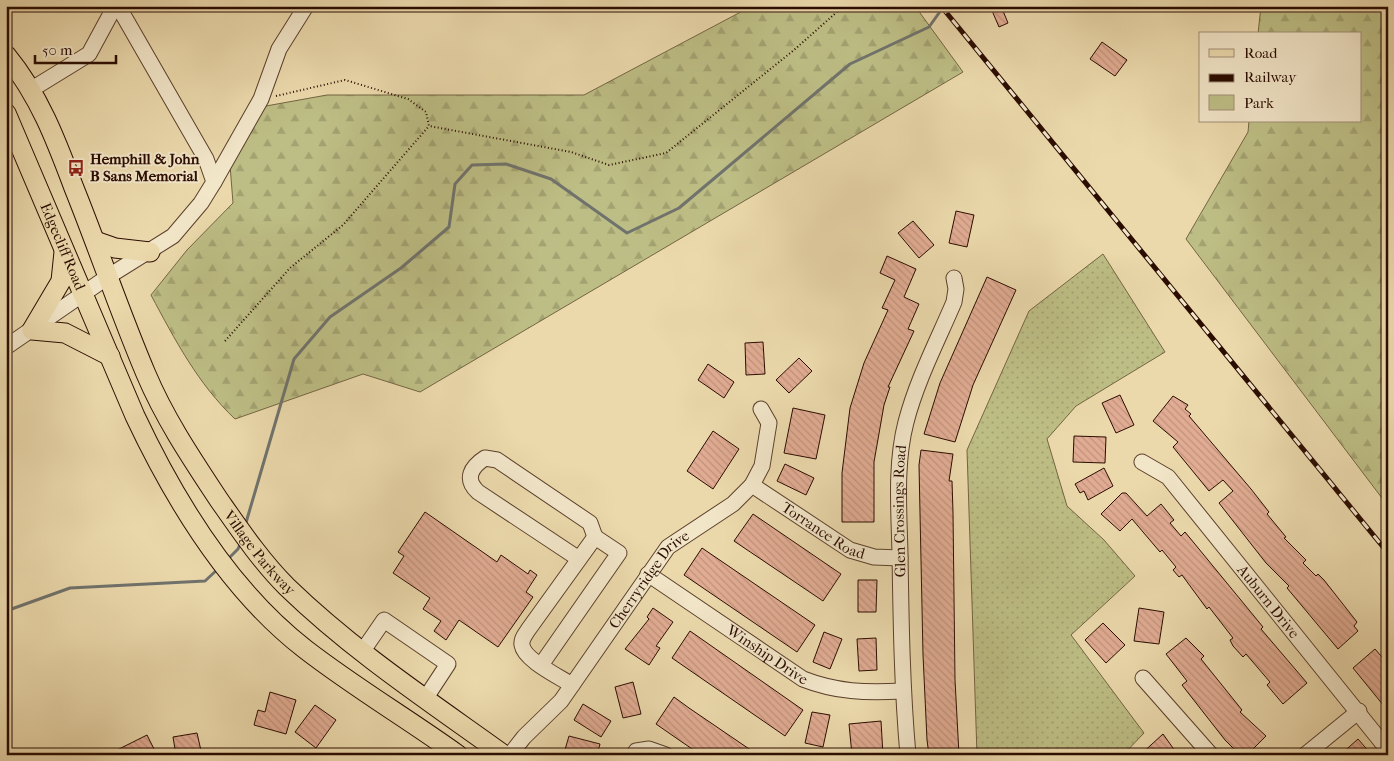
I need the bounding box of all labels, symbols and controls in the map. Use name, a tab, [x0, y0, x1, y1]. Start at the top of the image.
scale bar	[35, 32, 116, 64]
legend	[1199, 32, 1362, 122]
text: 50 m	[42, 41, 73, 59]
text: Road	[1244, 44, 1278, 62]
text: Railway	[1244, 68, 1297, 86]
text: Park	[1244, 94, 1274, 112]
place label: Hemphill & John B Sans Memorial	[90, 150, 200, 185]
bus stop icon: Hemphill & John B Sans Memorial	[66, 158, 86, 178]
street label: Edgecliff Road	[36, 200, 90, 294]
street label: Glen Crossings Road	[889, 443, 910, 578]
street label: Torrance Road	[778, 498, 868, 563]
street label: Village Parkway	[219, 506, 300, 600]
street label: Cherryridge Drive	[605, 526, 693, 632]
street label: Auburn Drive	[1233, 560, 1304, 642]
street label: Winship Drive	[722, 620, 810, 689]

